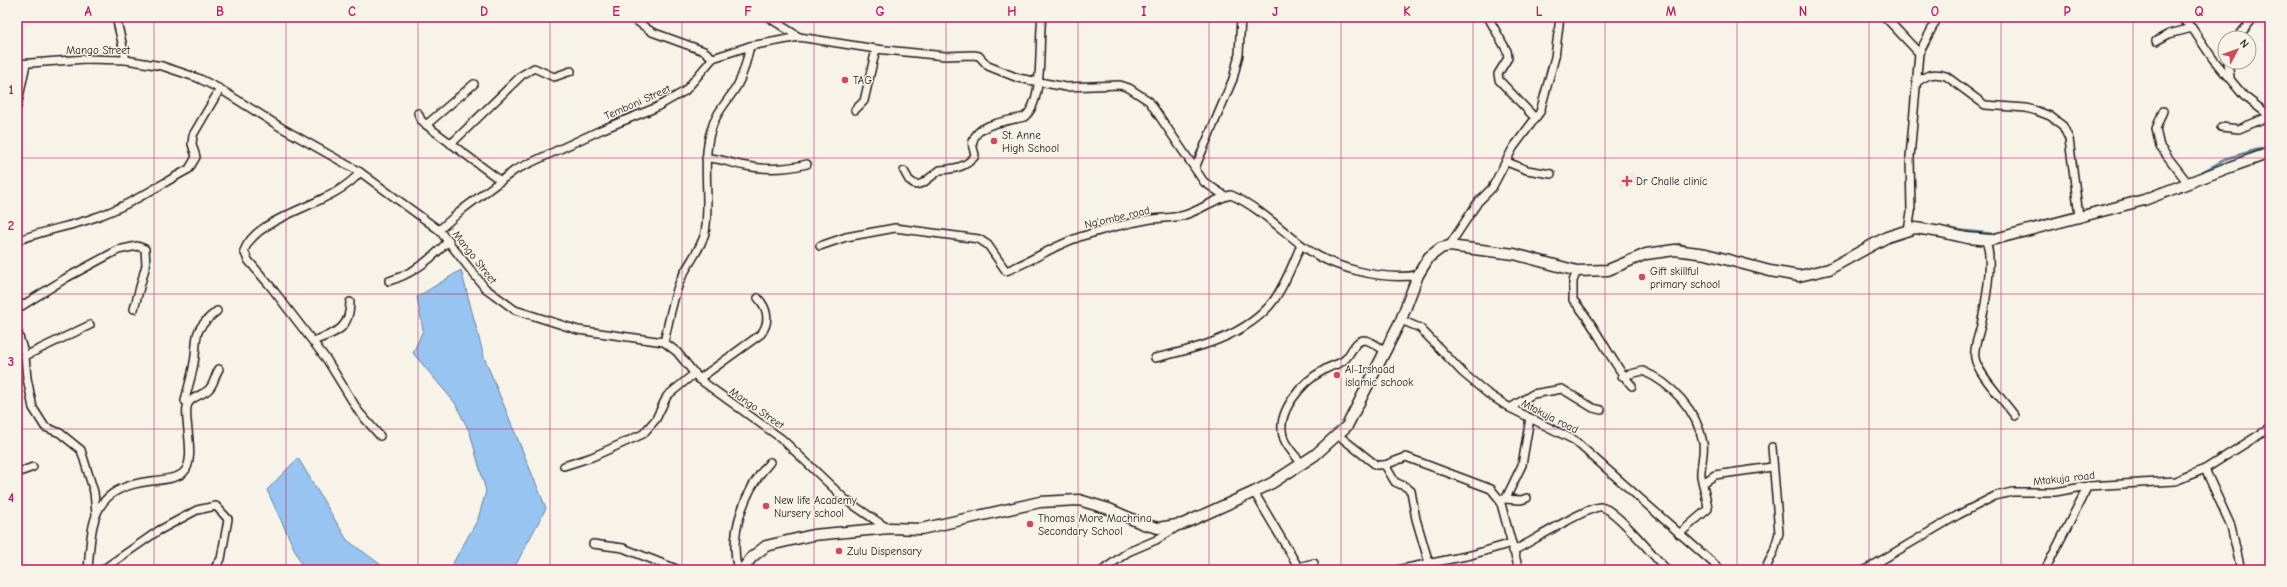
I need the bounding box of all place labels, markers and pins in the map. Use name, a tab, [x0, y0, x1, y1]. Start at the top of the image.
place label: TAG	[853, 74, 872, 87]
marker: TAG	[840, 75, 850, 85]
place label: St. Anne High School	[1002, 129, 1059, 155]
marker: St. Anne High School	[989, 136, 999, 146]
marker: Dr Challe clinic	[1621, 175, 1633, 187]
place label: Dr Challe clinic	[1636, 175, 1708, 188]
place label: Gift skillful primary school	[1650, 265, 1720, 291]
marker: Gift skillful primary school	[1637, 272, 1647, 282]
place label: Al-Irshaad islamic schook	[1345, 363, 1414, 389]
marker: Al-Irshaad islamic schook	[1332, 370, 1342, 380]
place label: New life Academy Nursery school	[774, 494, 857, 520]
marker: New life Academy Nursery school	[761, 501, 771, 511]
place label: Thomas More Machrina Secondary School	[1038, 512, 1152, 538]
marker: Thomas More Machrina Secondary School	[1025, 519, 1035, 529]
place label: Zulu Dispensary	[847, 545, 922, 558]
marker: Zulu Dispensary	[834, 546, 844, 556]

